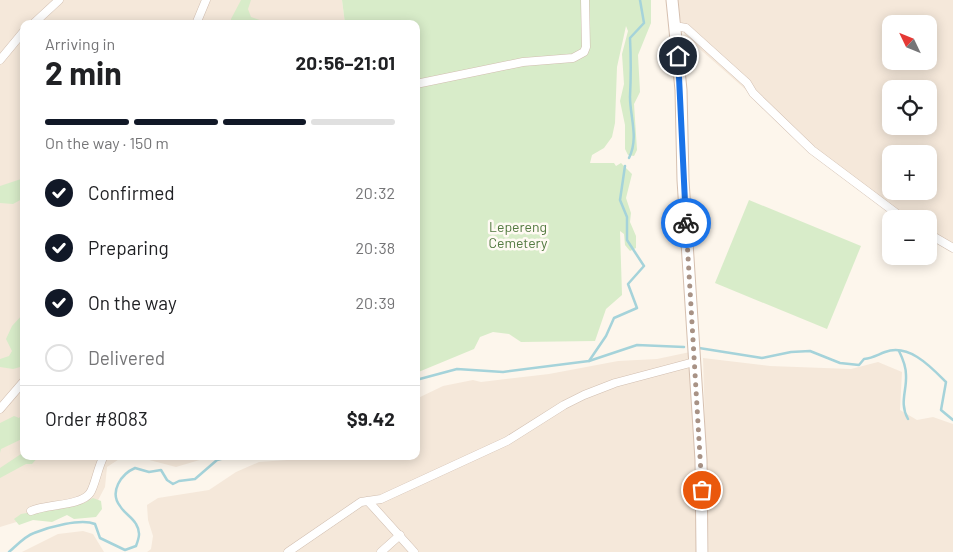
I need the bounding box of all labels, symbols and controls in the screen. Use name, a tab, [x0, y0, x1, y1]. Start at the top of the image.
north arrow	[882, 15, 938, 70]
map controls	[882, 15, 937, 265]
text: Arriving in	[45, 34, 115, 53]
pin	[657, 35, 699, 77]
icon: home	[664, 42, 692, 70]
text: 20:56–21:01	[296, 51, 395, 74]
text: 2 min	[45, 53, 122, 91]
button: locate	[882, 80, 937, 135]
text: On the way · 150 m	[45, 133, 169, 152]
button: +	[882, 145, 937, 200]
icon: check	[45, 179, 73, 207]
text: Confirmed	[88, 181, 175, 204]
text: 20:32	[355, 183, 395, 202]
courier	[661, 198, 711, 248]
icon: bike	[672, 209, 700, 237]
button: −	[882, 210, 937, 265]
park label: Lepereng Cemetery	[488, 218, 548, 251]
icon: check	[45, 234, 73, 262]
text: Preparing	[88, 236, 169, 259]
text: 20:38	[355, 238, 395, 257]
icon: check	[45, 289, 73, 317]
text: On the way	[88, 291, 177, 314]
text: 20:39	[355, 293, 395, 312]
text: Delivered	[88, 346, 165, 369]
text: Order #8083	[45, 407, 148, 430]
text: $9.42	[347, 407, 395, 430]
pin	[681, 469, 723, 511]
icon: bag	[688, 476, 716, 504]

